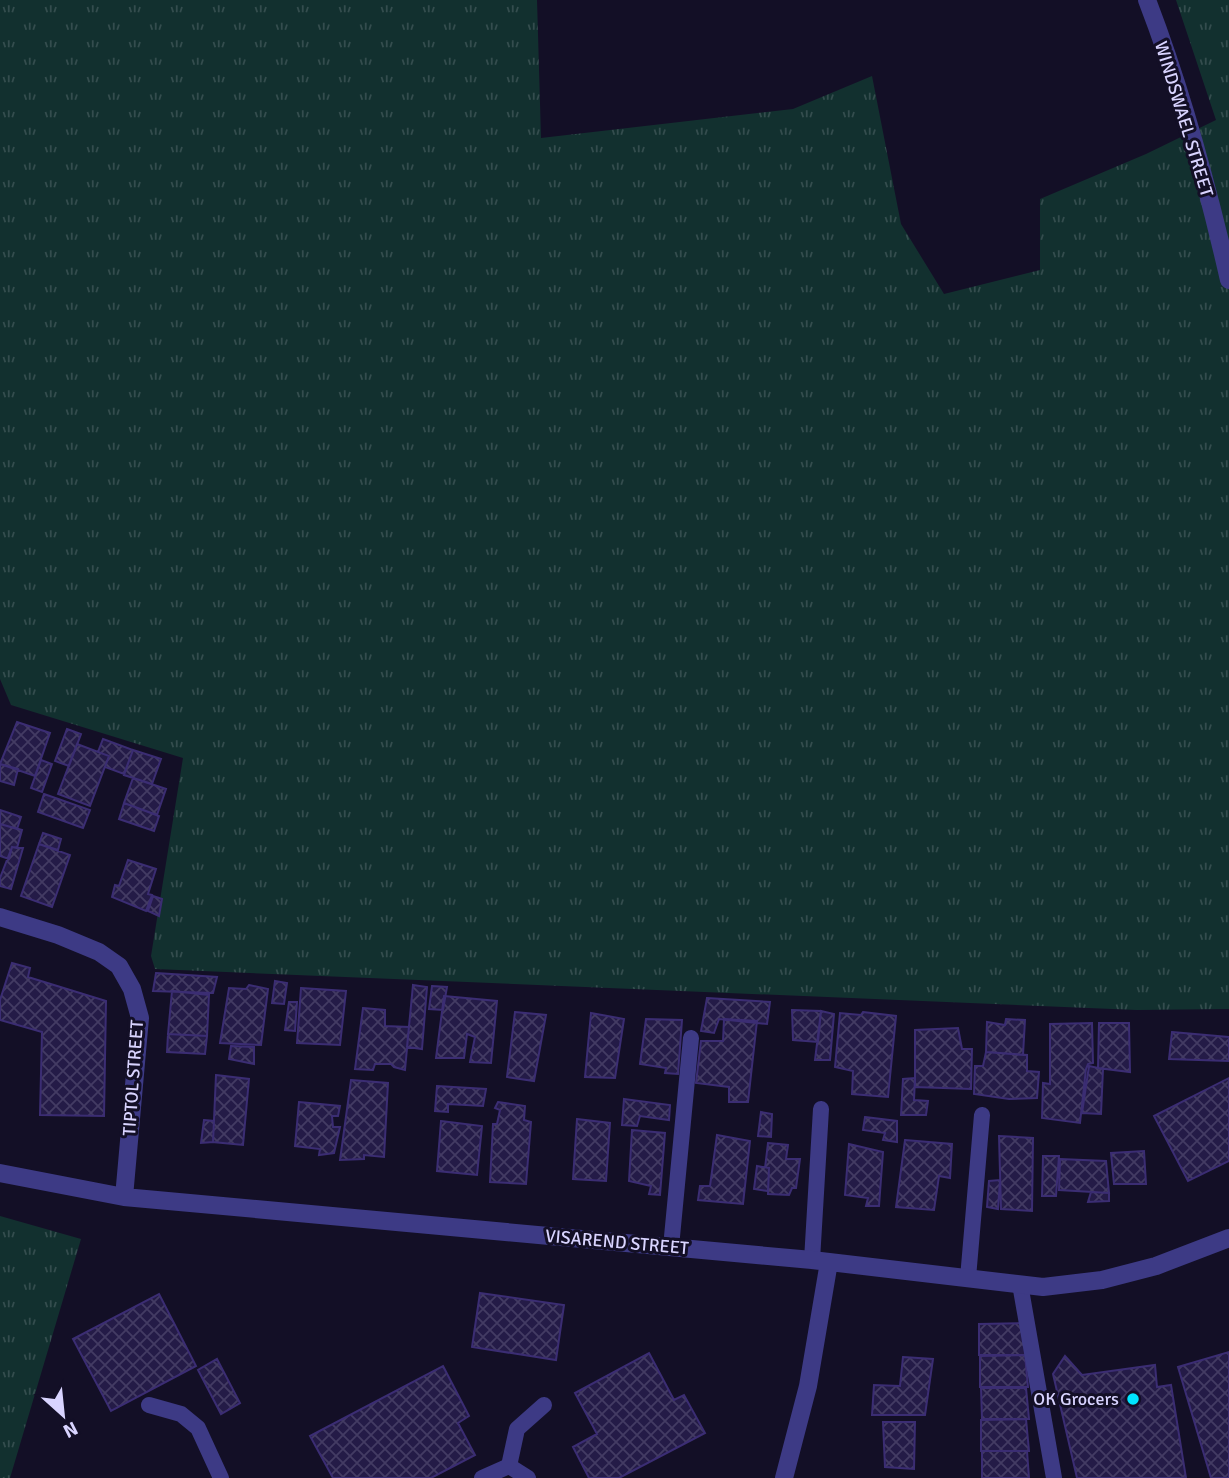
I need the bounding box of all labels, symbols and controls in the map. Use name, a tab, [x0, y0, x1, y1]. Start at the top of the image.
street label: WINDSWAEL STREET	[1150, 38, 1218, 200]
street label: TIPTOL STREET	[118, 1019, 148, 1137]
street label: VISAREND STREET	[544, 1225, 690, 1259]
north arrow	[28, 1380, 98, 1450]
place label: OK Grocers	[1033, 1388, 1119, 1410]
marker: OK Grocers	[1125, 1391, 1141, 1407]
text: N	[59, 1416, 82, 1443]

